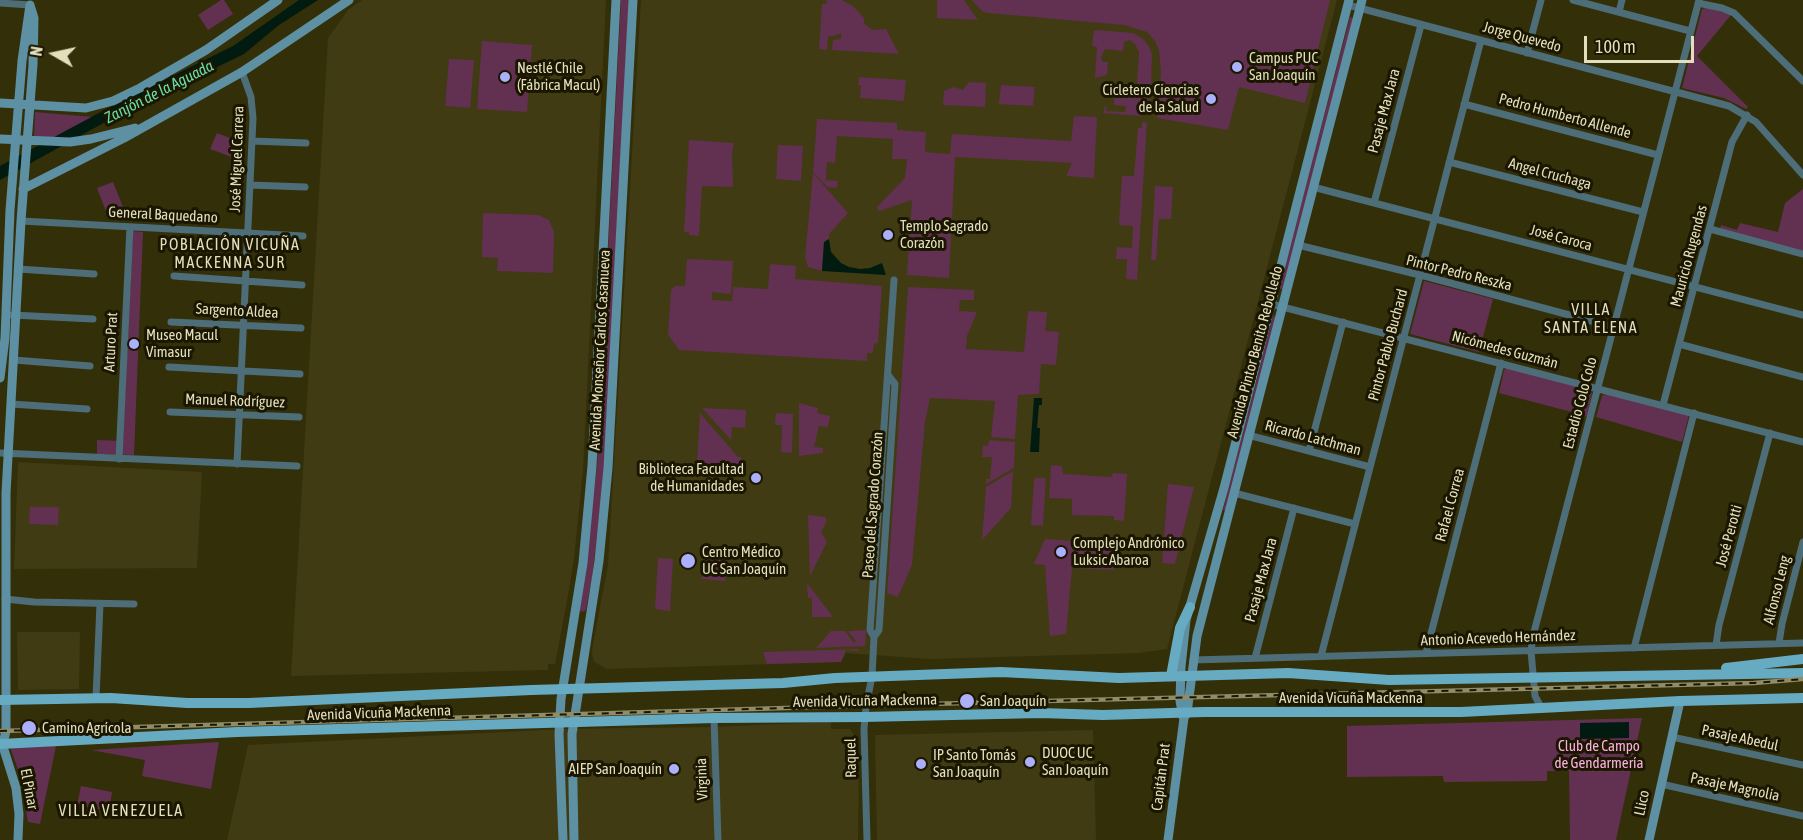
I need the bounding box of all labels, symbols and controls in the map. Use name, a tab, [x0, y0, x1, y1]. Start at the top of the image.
street label: Jorge Quevedo	[1481, 18, 1563, 56]
north arrow	[24, 24, 84, 84]
scale bar	[1587, 24, 1696, 62]
text: 100 m	[1595, 36, 1636, 57]
text: N	[27, 45, 46, 57]
place label: Campus PUC San Joaquín	[1249, 49, 1318, 84]
water label: Zanjón de la Aguada	[101, 56, 217, 128]
place label: Nestlé Chile (Fábrica Macul)	[517, 59, 600, 94]
marker: Campus PUC San Joaquín	[1230, 60, 1244, 74]
street label: Pasaje Max Jara	[1364, 67, 1404, 155]
marker: Nestlé Chile (Fábrica Macul)	[498, 70, 512, 84]
place label: Cicletero Ciencias de la Salud	[1103, 81, 1199, 116]
street label: Pedro Humberto Allende	[1497, 90, 1633, 142]
marker: Cicletero Ciencias de la Salud	[1204, 92, 1218, 106]
street label: José Miguel Carrera	[226, 105, 248, 213]
street label: Angel Cruchaga	[1507, 154, 1593, 194]
street label: General Baquedano	[108, 203, 218, 227]
street label: Mauricio Rugendas	[1667, 203, 1711, 309]
place label: Templo Sagrado Corazón	[900, 217, 988, 252]
street label: José Caroca	[1528, 221, 1594, 255]
marker: Templo Sagrado Corazón	[881, 228, 895, 242]
district label: POBLACIÓN VICUÑA MACKENNA SUR	[160, 235, 300, 273]
street label: Avenida Monseñor Carlos Casanueva	[586, 249, 614, 451]
street label: Pintor Pedro Reszka	[1404, 251, 1514, 295]
street label: Avenida Pintor Benito Rebolledo	[1223, 264, 1287, 440]
street label: Pintor Pablo Buchard	[1364, 287, 1412, 403]
street label: Sargento Aldea	[195, 300, 279, 322]
district label: VILLA SANTA ELENA	[1544, 300, 1638, 338]
street label: Arturo Prat	[100, 312, 122, 372]
place label: Museo Macul Vimasur	[146, 326, 218, 361]
street label: Nicómedes Guzmán	[1450, 327, 1560, 373]
marker: Museo Macul Vimasur	[127, 337, 141, 351]
street label: Estadio Colo Colo	[1559, 355, 1601, 451]
street label: Manuel Rodríguez	[185, 390, 285, 412]
street label: Ricardo Latchman	[1263, 417, 1363, 459]
street label: Paseo del Sagrado Corazón	[859, 431, 887, 579]
place label: Biblioteca Facultad de Humanidades	[638, 460, 744, 495]
street label: Rafael Correa	[1432, 467, 1468, 543]
marker: Biblioteca Facultad de Humanidades	[749, 471, 763, 485]
street label: José Perotti	[1712, 503, 1746, 569]
place label: Complejo Andrónico Luksic Abaroa	[1073, 534, 1184, 569]
street label: Pasaje Max Jara	[1241, 536, 1281, 624]
place label: Centro Médico UC San Joaquín	[702, 543, 786, 578]
marker: Complejo Andrónico Luksic Abaroa	[1054, 545, 1068, 559]
marker: Centro Médico UC San Joaquín	[679, 552, 697, 570]
street label: Alfonso Leng	[1760, 554, 1794, 626]
street label: Antonio Acevedo Hernández	[1420, 626, 1576, 650]
street label: Avenida Vicuña Mackenna	[1279, 689, 1423, 707]
street label: Avenida Vicuña Mackenna	[793, 691, 937, 711]
marker: San Joaquín	[958, 692, 976, 710]
place label: San Joaquín	[980, 692, 1047, 710]
street label: Avenida Vicuña Mackenna	[307, 701, 451, 725]
marker: Camino Agrícola	[20, 719, 38, 737]
place label: Camino Agrícola	[42, 719, 132, 737]
street label: Pasaje Abedul	[1700, 721, 1780, 755]
park label: Club de Campo de Gendarmería	[1555, 737, 1643, 772]
street label: Raquel	[842, 738, 860, 778]
street label: Capitán Prat	[1148, 742, 1174, 812]
place label: DUOC UC San Joaquín	[1042, 744, 1109, 779]
place label: IP Santo Tomás San Joaquín	[933, 746, 1016, 781]
marker: DUOC UC San Joaquín	[1023, 755, 1037, 769]
marker: IP Santo Tomás San Joaquín	[914, 757, 928, 771]
street label: Virginia	[692, 758, 712, 800]
place label: AIEP San Joaquín	[569, 760, 662, 778]
marker: AIEP San Joaquín	[667, 762, 681, 776]
street label: El Pinar	[16, 767, 42, 811]
street label: Pasaje Magnolia	[1689, 769, 1781, 805]
street label: Llico	[1631, 788, 1653, 818]
district label: VILLA VENEZUELA	[58, 801, 184, 821]

